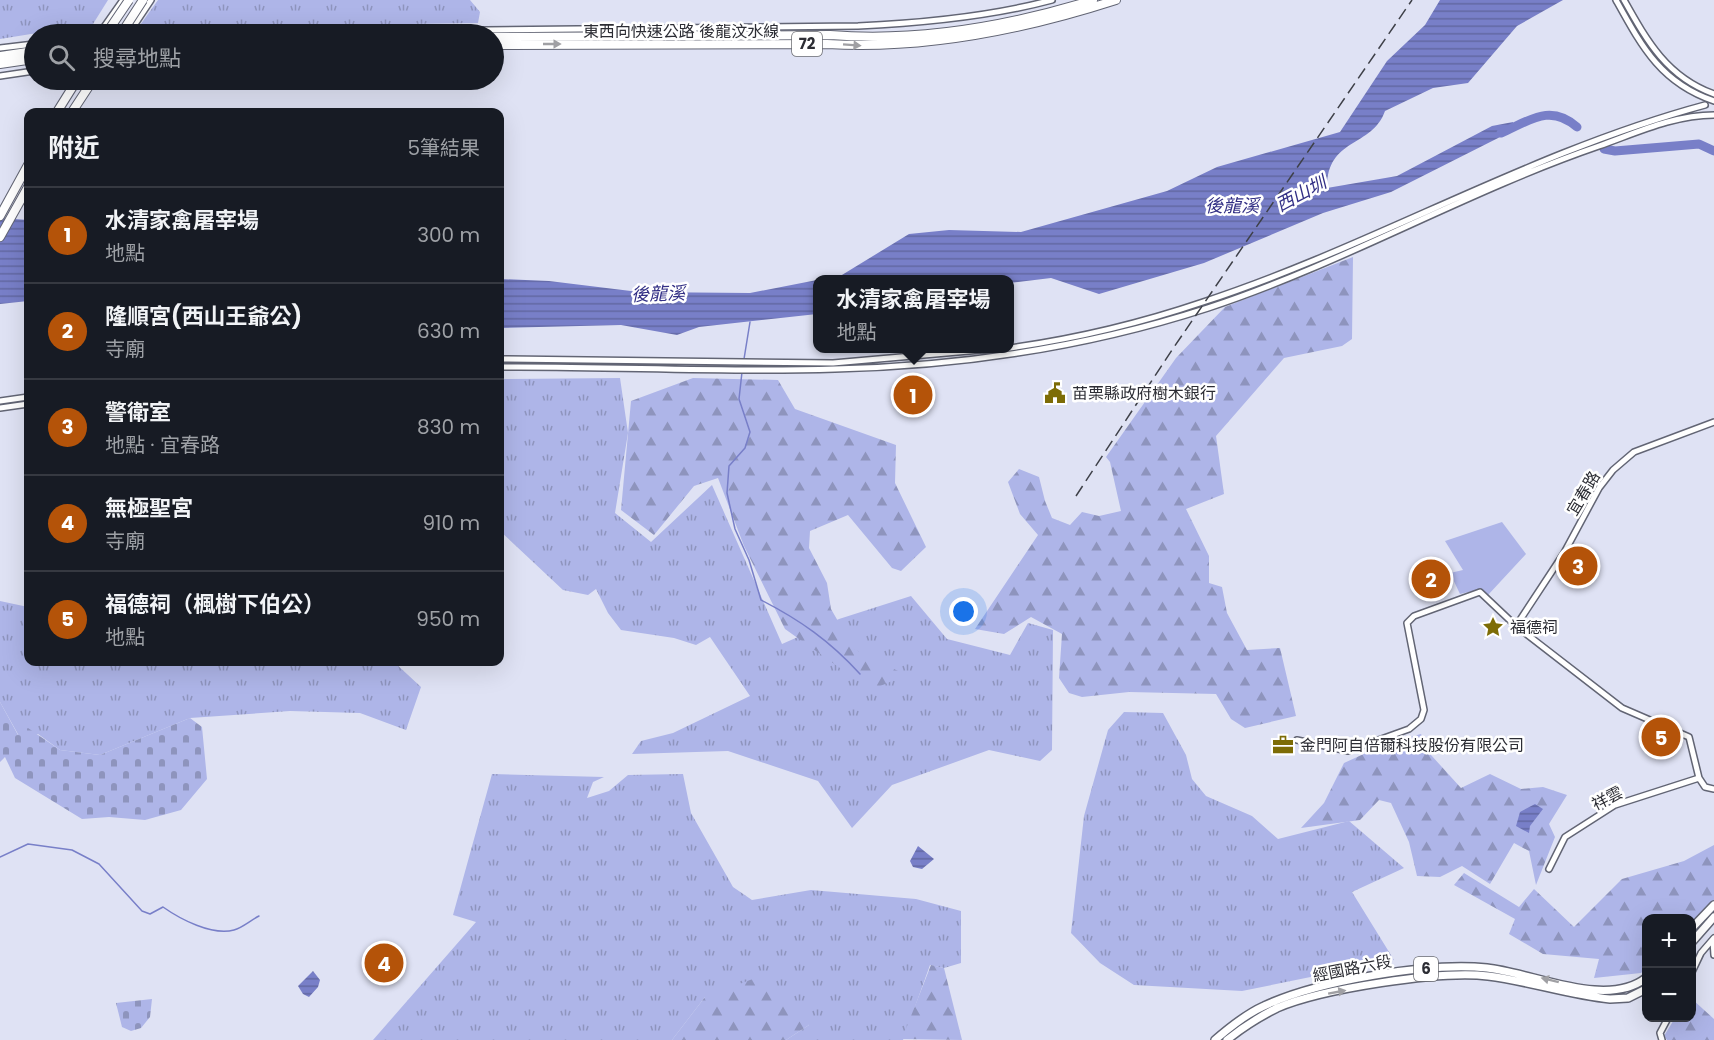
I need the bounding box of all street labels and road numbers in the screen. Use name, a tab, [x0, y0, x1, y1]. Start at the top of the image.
street label: 東西向快速公路 後龍汶水線	[583, 20, 779, 43]
road number: 72	[792, 32, 822, 56]
street label: 宜春路	[1561, 467, 1606, 520]
street label: 祥雲	[1588, 781, 1627, 816]
street label: 經國路六段	[1311, 950, 1394, 987]
road number: 6	[1414, 957, 1438, 981]

